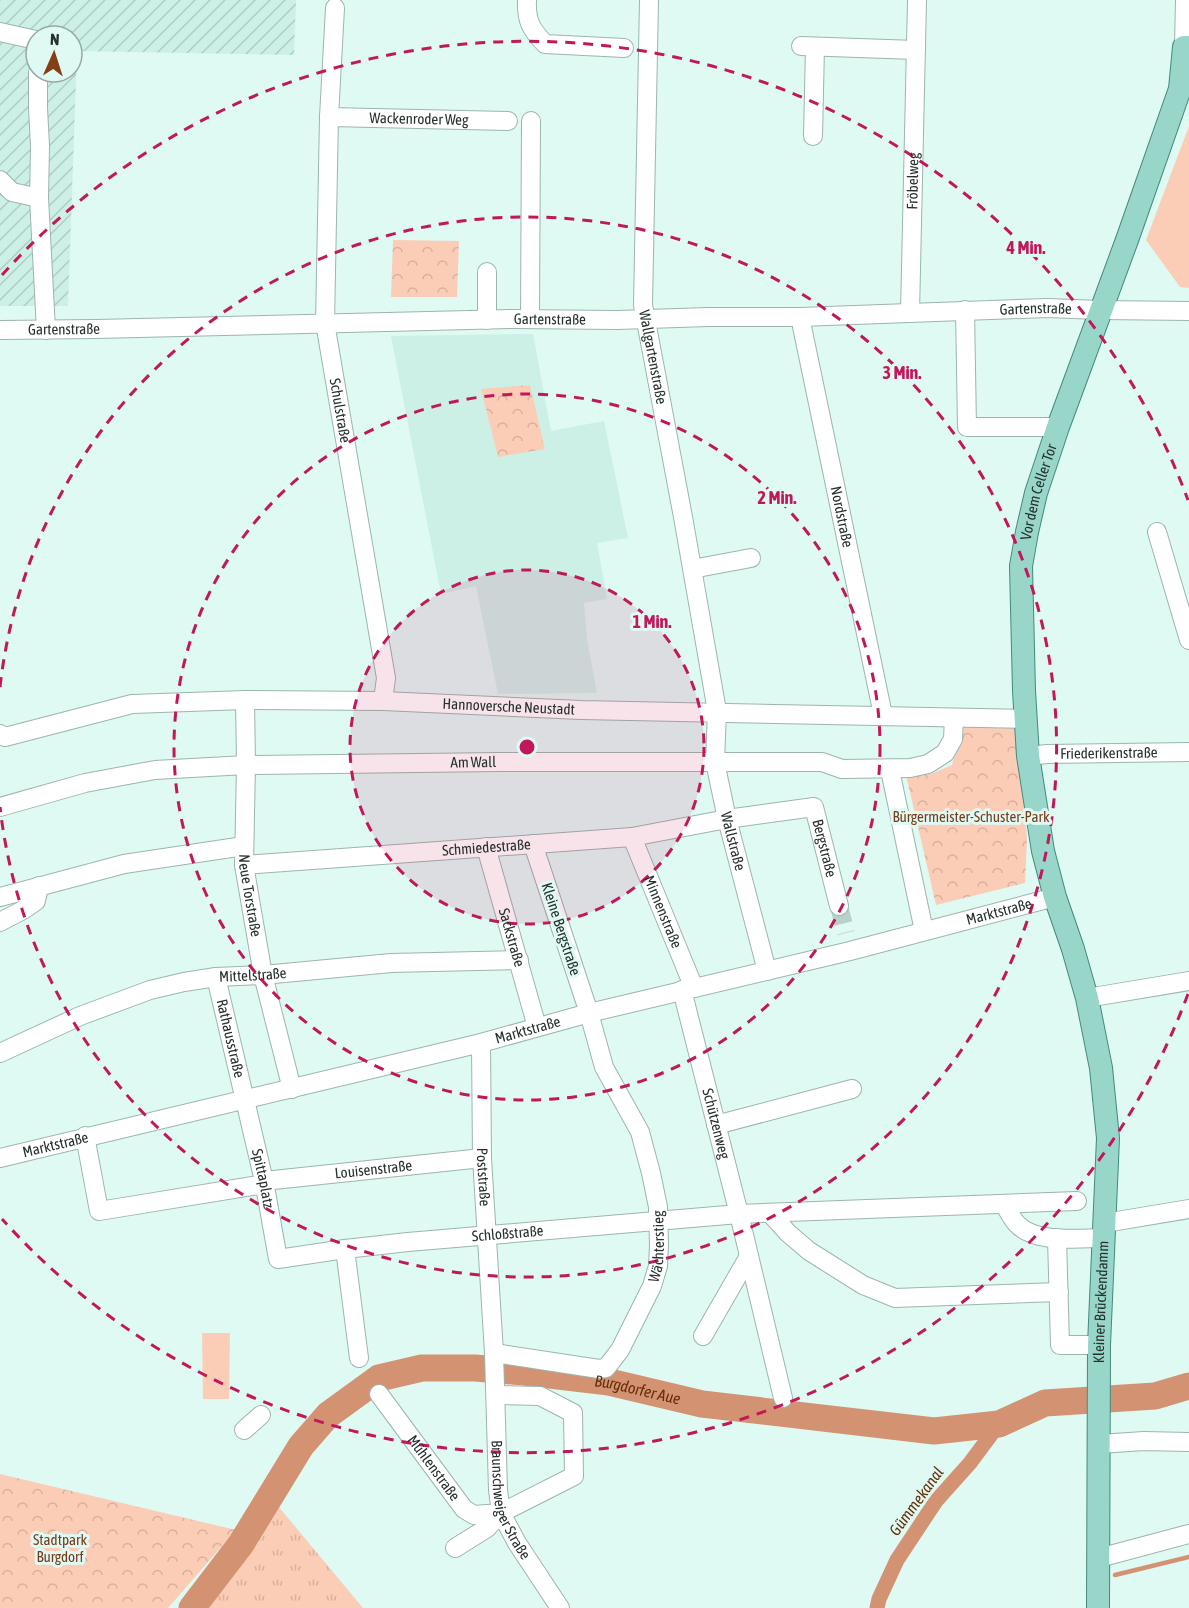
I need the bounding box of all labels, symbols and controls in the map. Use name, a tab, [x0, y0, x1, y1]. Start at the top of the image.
north arrow	[24, 24, 84, 84]
text: N	[50, 30, 60, 48]
street label: Wackenroder Weg	[369, 109, 469, 128]
street label: Fröbelweg	[903, 152, 922, 210]
text: 4 Min.	[1005, 237, 1046, 258]
street label: Gartenstraße	[999, 299, 1072, 318]
street label: Wallgartenstraße	[636, 308, 671, 406]
street label: Gartenstraße	[514, 310, 586, 328]
street label: Gartenstraße	[28, 320, 100, 338]
text: 3 Min.	[882, 362, 922, 383]
street label: Schulstraße	[327, 377, 354, 444]
street label: Vor dem Celler Tor	[1017, 441, 1060, 541]
street label: Nordstraße	[827, 484, 857, 549]
text: 2 Min.	[757, 487, 797, 508]
text: 1 Min.	[632, 611, 672, 632]
street label: Hannoversche Neustadt	[442, 695, 575, 718]
centre of rings	[517, 737, 537, 757]
street label: Friederikenstraße	[1060, 743, 1158, 762]
street label: Am Wall	[450, 753, 496, 771]
park label: Bürgermeister-Schuster-Park	[892, 808, 1050, 825]
street label: Wallstraße	[718, 810, 749, 872]
street label: Bergstraße	[809, 817, 840, 879]
street label: Schmiedestraße	[441, 835, 531, 859]
street label: Neue Torstraße	[236, 854, 265, 938]
street label: Minnenstraße	[641, 873, 686, 951]
street label: Kleine Bergstraße	[538, 880, 585, 978]
street label: Marktstraße	[964, 894, 1034, 928]
street label: Sackstraße	[496, 906, 529, 969]
street label: Mittelstraße	[219, 964, 287, 985]
street label: Rathausstraße	[213, 997, 248, 1079]
street label: Marktstraße	[493, 1012, 562, 1047]
street label: Schützenweg	[699, 1087, 734, 1161]
street label: Marktstraße	[21, 1128, 90, 1160]
street label: Spittaplatz	[249, 1147, 278, 1210]
street label: Poststraße	[474, 1148, 494, 1207]
street label: Louisenstraße	[334, 1156, 413, 1181]
street label: Wächterstieg	[645, 1210, 667, 1284]
street label: Schloßstraße	[471, 1222, 544, 1245]
street label: Kleiner Brückendamm	[1090, 1240, 1112, 1363]
water label: Burgdorfer Aue	[594, 1371, 683, 1408]
street label: Mühlenstraße	[404, 1432, 464, 1504]
street label: Braunschweiger Straße	[489, 1440, 535, 1563]
water label: Gümmekanal	[885, 1463, 947, 1539]
park label: Stadtpark Burgdorf	[33, 1531, 87, 1565]

